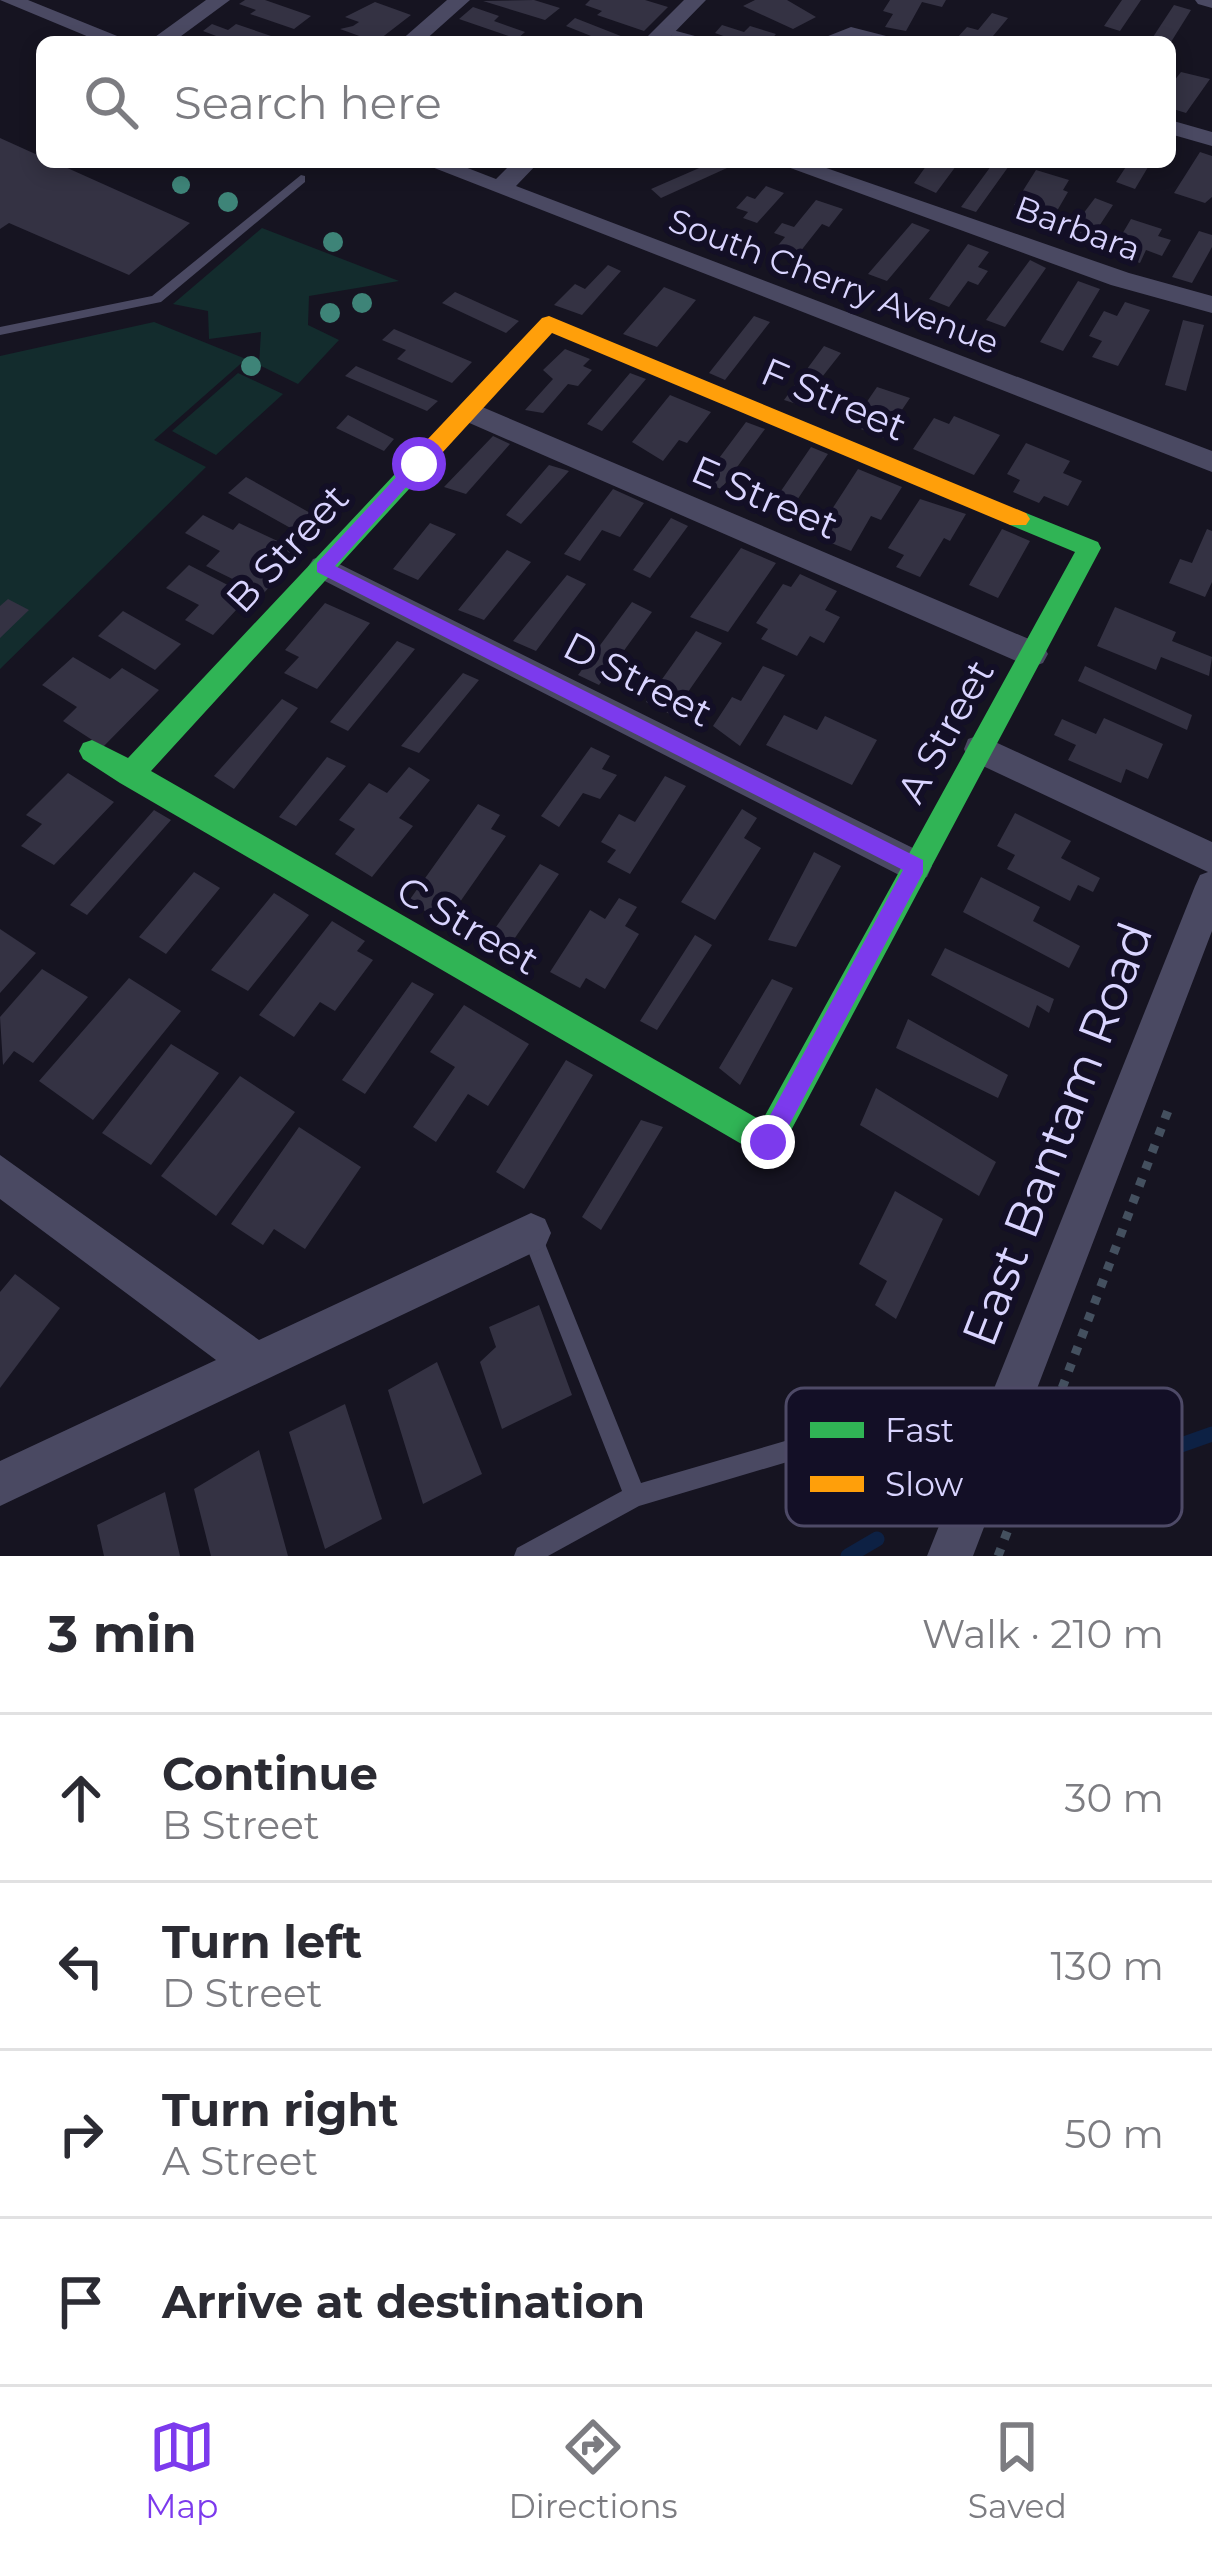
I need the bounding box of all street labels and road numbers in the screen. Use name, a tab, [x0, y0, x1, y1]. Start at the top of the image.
street label: Barbara	[1010, 187, 1146, 269]
street label: South Cherry Avenue	[663, 200, 1005, 362]
street label: F Street	[754, 347, 914, 451]
street label: E Street	[685, 445, 845, 549]
street label: B Street	[216, 474, 358, 622]
street label: D Street	[556, 621, 720, 737]
street label: A Street	[886, 651, 1004, 811]
street label: C Street	[389, 865, 547, 985]
street label: East Bantam Road	[950, 914, 1164, 1354]

